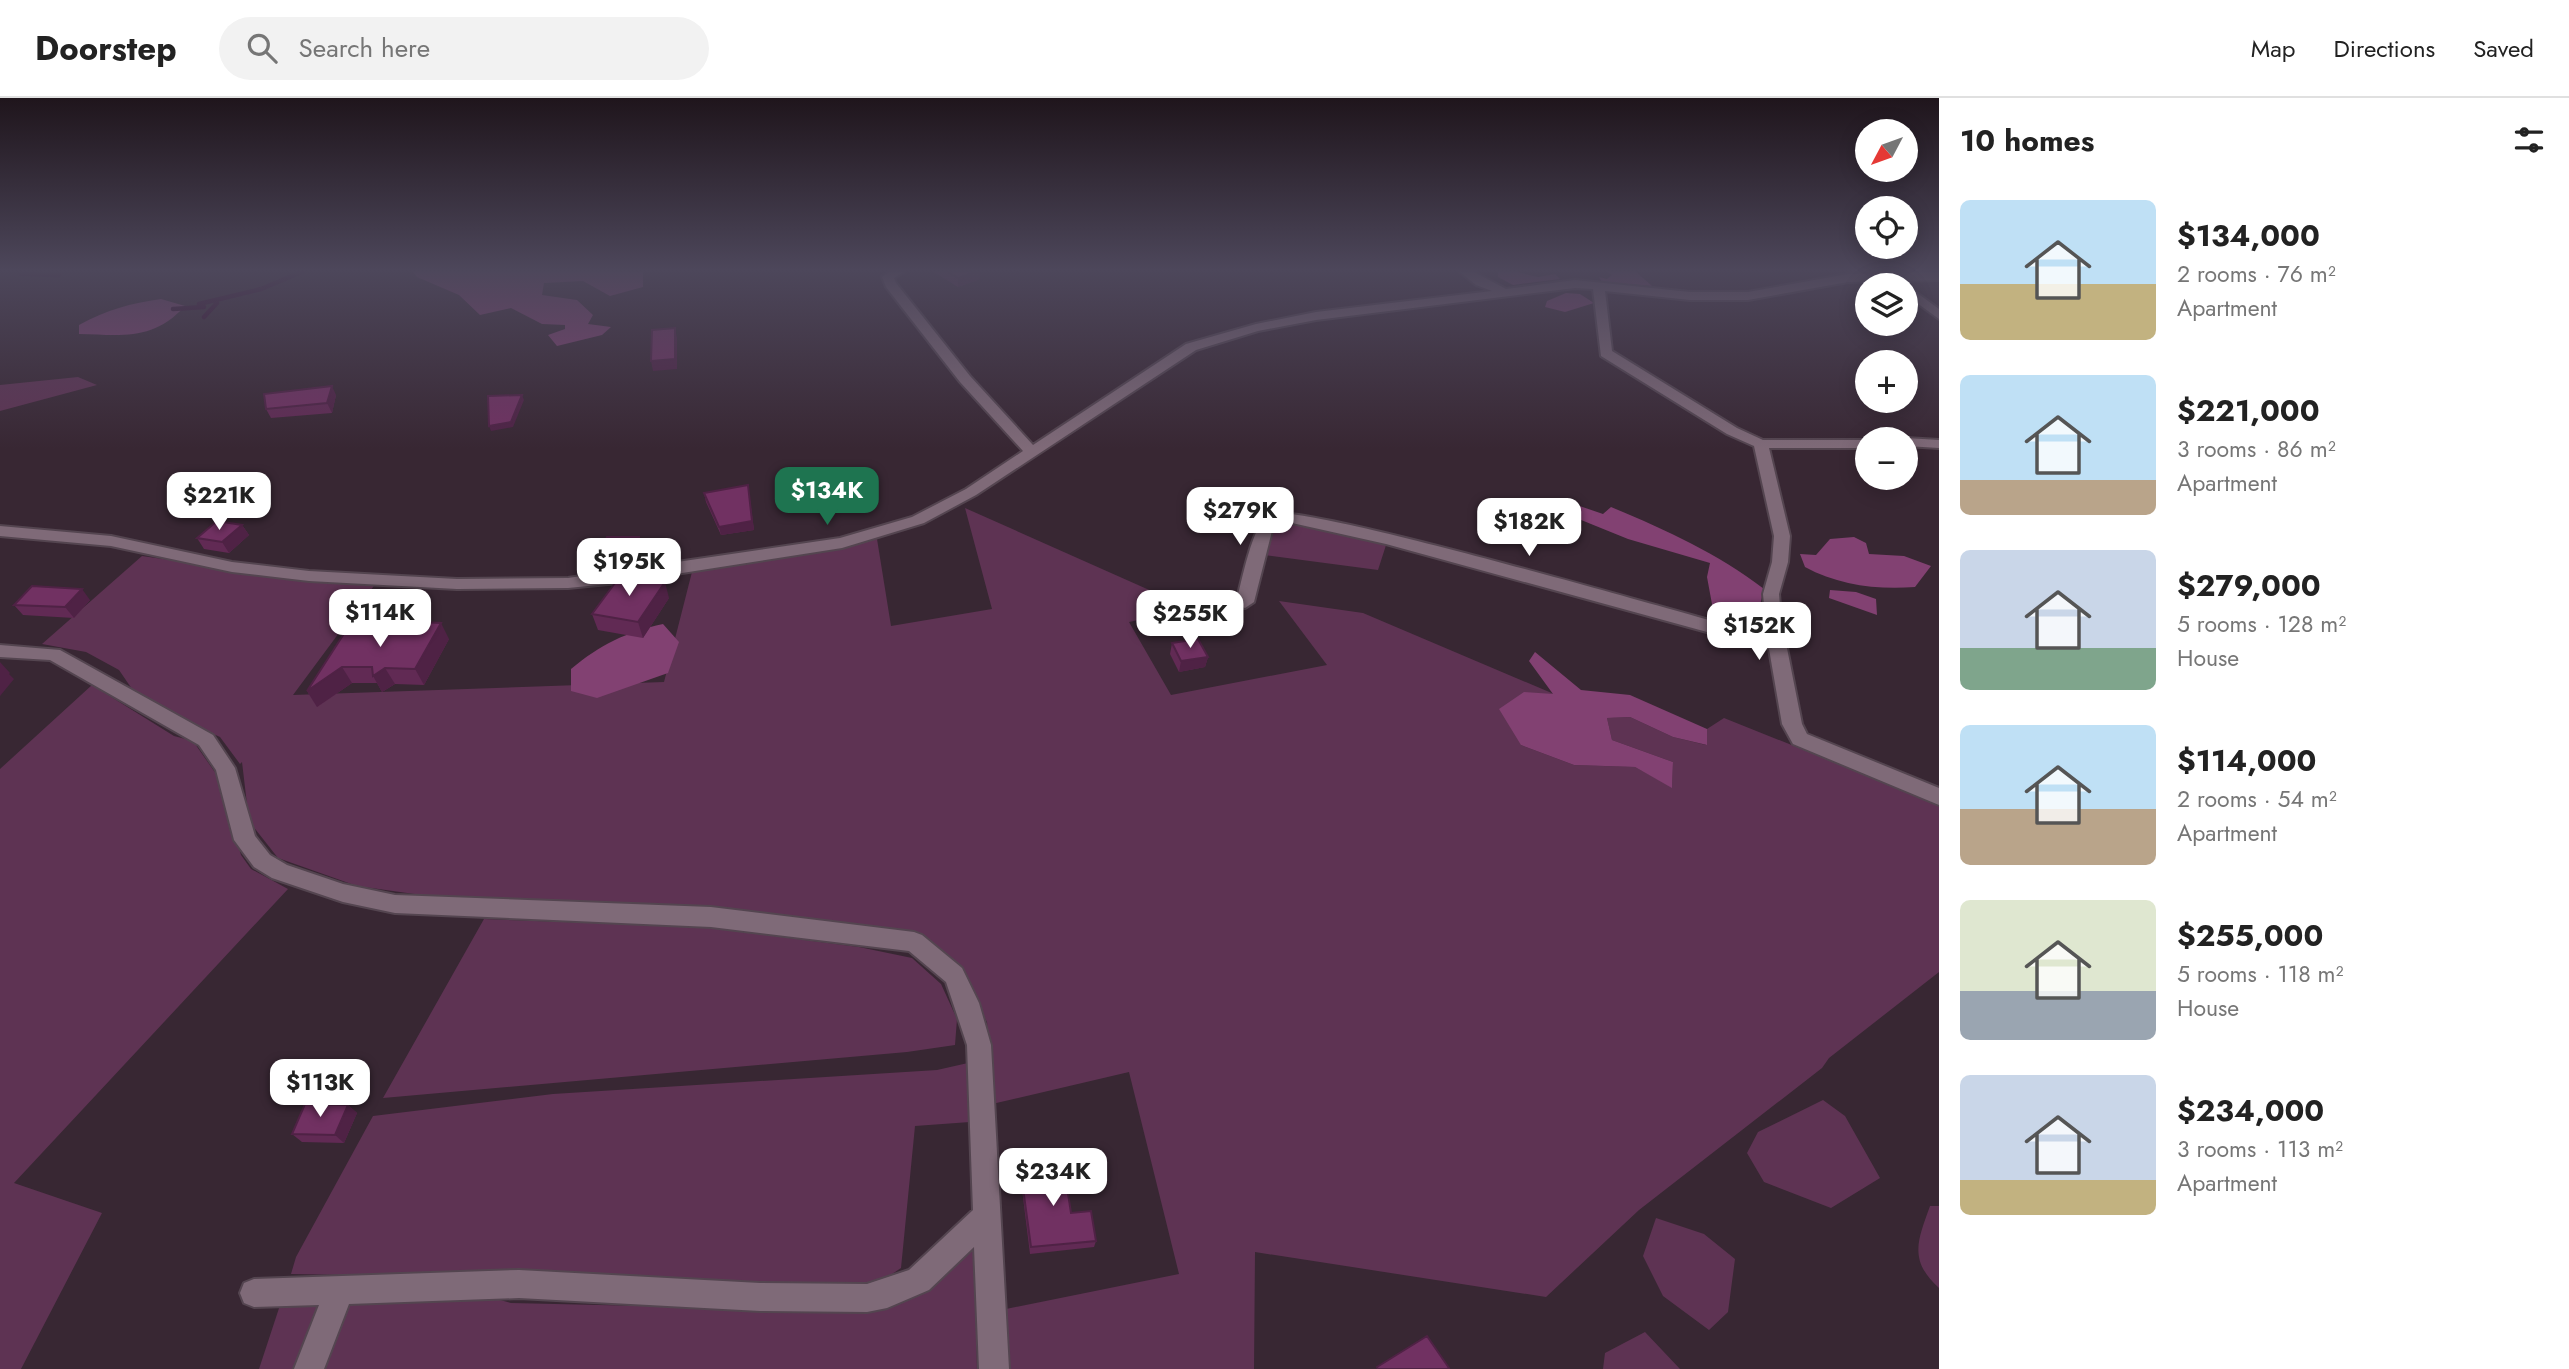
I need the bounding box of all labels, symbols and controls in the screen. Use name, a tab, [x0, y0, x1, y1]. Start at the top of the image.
search box	[219, 17, 709, 80]
text: Doorstep	[35, 25, 177, 72]
icon: search	[243, 29, 281, 67]
text: Search here	[299, 29, 430, 67]
text: Map	[2251, 31, 2296, 66]
text: Directions	[2334, 31, 2435, 66]
text: Saved	[2473, 31, 2534, 66]
north arrow	[1855, 119, 1918, 182]
map controls	[1855, 119, 1918, 490]
text: 10 homes	[1960, 119, 2094, 162]
icon: filters	[2510, 121, 2548, 159]
button: locate	[1855, 196, 1918, 259]
text: $134,000	[2177, 214, 2320, 257]
icon: home	[2016, 228, 2100, 312]
text: 2 rooms · 76 m²	[2177, 257, 2336, 291]
button: layers	[1855, 273, 1918, 336]
text: Apartment	[2177, 291, 2277, 325]
button: +	[1855, 350, 1918, 413]
text: $221,000	[2177, 389, 2320, 432]
icon: home	[2016, 403, 2100, 487]
button: −	[1855, 427, 1918, 490]
text: 3 rooms · 86 m²	[2177, 432, 2336, 466]
text: Apartment	[2177, 466, 2277, 500]
pin: $134K	[778, 468, 876, 527]
pin: $221K	[170, 472, 268, 532]
text: $134K	[791, 473, 863, 507]
text: $221K	[183, 478, 255, 512]
pin: $279K	[1191, 488, 1289, 547]
text: $279K	[1203, 493, 1277, 527]
pin: $182K	[1480, 498, 1578, 558]
text: $182K	[1493, 504, 1565, 538]
pin: $195K	[580, 538, 678, 598]
text: $195K	[593, 544, 665, 578]
text: $279,000	[2177, 564, 2321, 607]
icon: home	[2016, 578, 2100, 662]
pin: $114K	[331, 589, 429, 649]
pin: $255K	[1141, 590, 1239, 650]
text: $114K	[345, 595, 415, 629]
text: $255K	[1152, 596, 1228, 630]
pin: $152K	[1710, 602, 1808, 662]
text: 5 rooms · 128 m²	[2177, 607, 2346, 641]
text: $152K	[1723, 608, 1795, 642]
text: House	[2177, 641, 2239, 675]
text: $114,000	[2177, 739, 2316, 782]
icon: home	[2016, 753, 2100, 837]
text: 2 rooms · 54 m²	[2177, 782, 2337, 816]
text: Apartment	[2177, 816, 2277, 850]
text: $255,000	[2177, 914, 2323, 957]
icon: home	[2016, 928, 2100, 1012]
text: 5 rooms · 118 m²	[2177, 957, 2344, 991]
text: House	[2177, 991, 2239, 1025]
pin: $113K	[271, 1060, 369, 1119]
text: $113K	[286, 1065, 354, 1099]
text: $234,000	[2177, 1089, 2324, 1132]
icon: home	[2016, 1103, 2100, 1187]
text: 3 rooms · 113 m²	[2177, 1132, 2343, 1166]
pin: $234K	[1004, 1148, 1102, 1208]
text: $234K	[1015, 1154, 1091, 1188]
text: Apartment	[2177, 1166, 2277, 1200]

